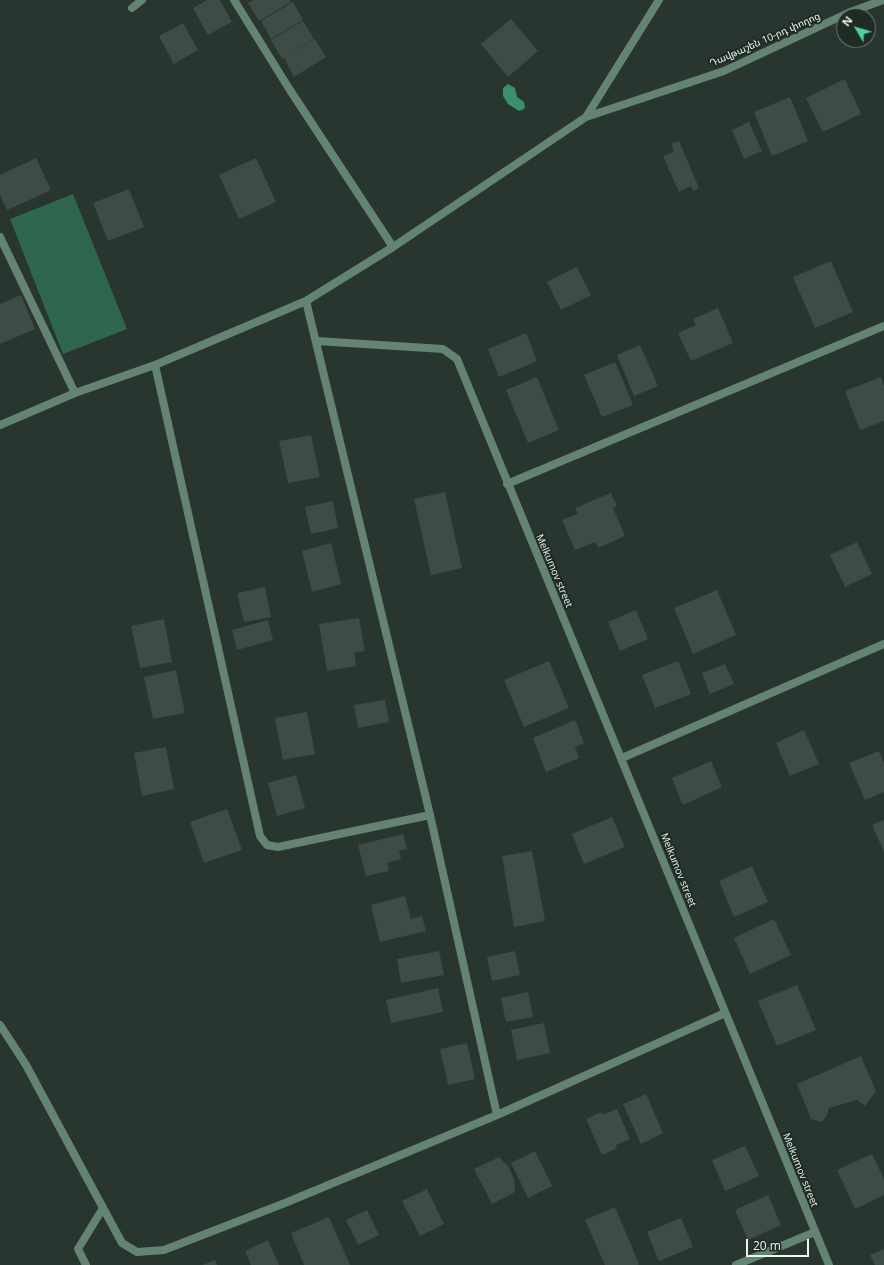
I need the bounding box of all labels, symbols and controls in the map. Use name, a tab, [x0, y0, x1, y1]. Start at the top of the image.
north arrow	[836, 8, 876, 48]
street label: Դավթաշեն 10-րդ փողոց	[708, 10, 822, 70]
text: N	[838, 13, 856, 29]
street label: Melkumov street	[533, 532, 575, 610]
street label: Melkumov street	[658, 831, 698, 909]
street label: Melkumov street	[780, 1131, 820, 1209]
scale bar	[748, 1231, 811, 1257]
text: 20 m	[753, 1237, 781, 1254]

